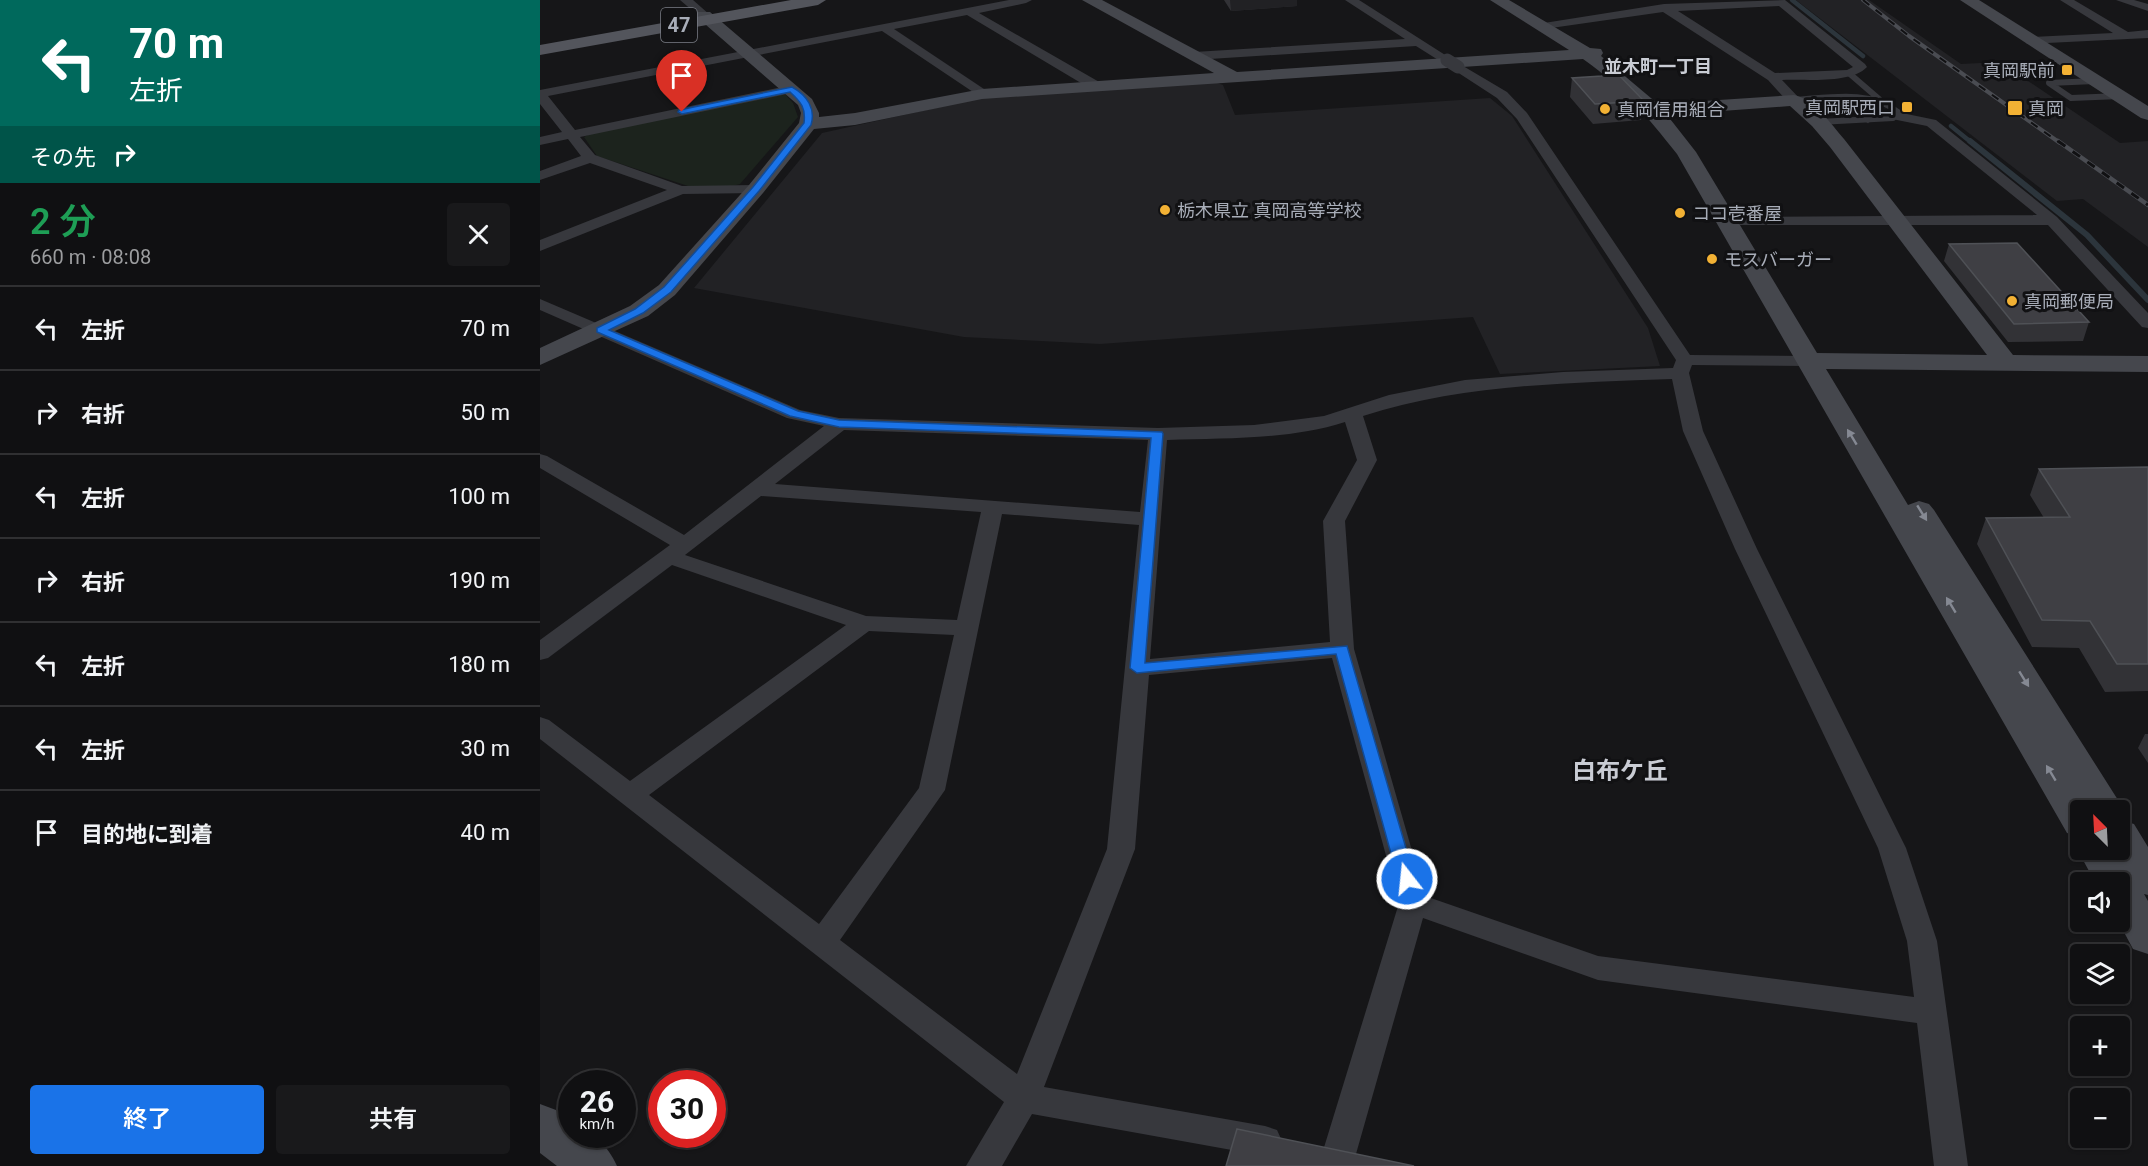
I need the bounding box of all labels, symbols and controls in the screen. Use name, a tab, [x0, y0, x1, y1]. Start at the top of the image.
road number: 47	[661, 8, 697, 42]
text: 70 m	[129, 19, 224, 68]
icon: left	[30, 24, 108, 102]
pin	[656, 50, 707, 112]
district label: 並木町一丁目	[1604, 56, 1712, 77]
icon: arrive	[665, 59, 698, 92]
place label: 真岡駅前	[1983, 60, 2055, 81]
marker: 真岡駅前	[2060, 63, 2074, 77]
text: 左折	[129, 75, 183, 107]
place label: 真岡駅西口	[1805, 97, 1895, 118]
place label: 真岡	[2028, 98, 2064, 119]
place label: 真岡信用組合	[1617, 99, 1725, 120]
marker: 真岡	[2006, 99, 2024, 117]
marker: 真岡駅西口	[1900, 100, 1914, 114]
marker: 真岡信用組合	[1598, 102, 1612, 116]
icon: right	[108, 138, 141, 171]
text: その先	[30, 145, 96, 170]
place label: 栃木県立 真岡高等学校	[1177, 200, 1361, 221]
text: 2 分	[30, 201, 96, 243]
button: close	[447, 203, 510, 266]
marker: 栃木県立 真岡高等学校	[1158, 203, 1172, 217]
place label: ココ壱番屋	[1692, 203, 1782, 224]
marker: ココ壱番屋	[1673, 206, 1687, 220]
text: 660 m · 08:08	[30, 245, 151, 269]
place label: モスバーガー	[1724, 249, 1832, 270]
marker: モスバーガー	[1705, 252, 1719, 266]
place label: 真岡郵便局	[2024, 291, 2114, 312]
marker: 真岡郵便局	[2005, 294, 2019, 308]
icon: left	[30, 312, 63, 345]
text: 70 m	[461, 316, 510, 341]
text: 左折	[81, 318, 125, 343]
icon: right	[30, 396, 63, 429]
text: 50 m	[461, 400, 510, 425]
text: 右折	[81, 402, 125, 427]
one-way arrow	[1846, 429, 1857, 445]
icon: left	[30, 480, 63, 513]
text: 100 m	[448, 484, 510, 509]
text: 左折	[81, 486, 125, 511]
one-way arrow	[1916, 505, 1927, 522]
icon: right	[30, 564, 63, 597]
text: 190 m	[448, 568, 510, 593]
text: 右折	[81, 570, 125, 595]
one-way arrow	[1946, 597, 1957, 613]
icon: left	[30, 648, 63, 681]
text: 180 m	[448, 652, 510, 677]
text: 左折	[81, 654, 125, 679]
one-way arrow	[2019, 671, 2030, 687]
icon: left	[30, 732, 63, 765]
text: 30 m	[461, 736, 510, 761]
text: 左折	[81, 738, 125, 763]
district label: 白布ケ丘	[1572, 757, 1668, 785]
one-way arrow	[2045, 765, 2056, 781]
north arrow	[2070, 800, 2130, 860]
map controls	[2070, 800, 2130, 1148]
icon: arrive	[30, 816, 63, 849]
text: 40 m	[461, 820, 510, 845]
text: 目的地に到着	[81, 822, 213, 847]
position arrow	[1375, 847, 1439, 911]
button: sound	[2070, 872, 2130, 932]
button: layers	[2070, 944, 2130, 1004]
button: +	[2070, 1016, 2130, 1076]
speed limit sign: 30	[648, 1070, 726, 1148]
text: 26	[580, 1084, 614, 1119]
button: 終了	[30, 1085, 264, 1154]
button: 共有	[276, 1085, 510, 1154]
button: −	[2070, 1088, 2130, 1148]
text: km/h	[579, 1115, 615, 1133]

